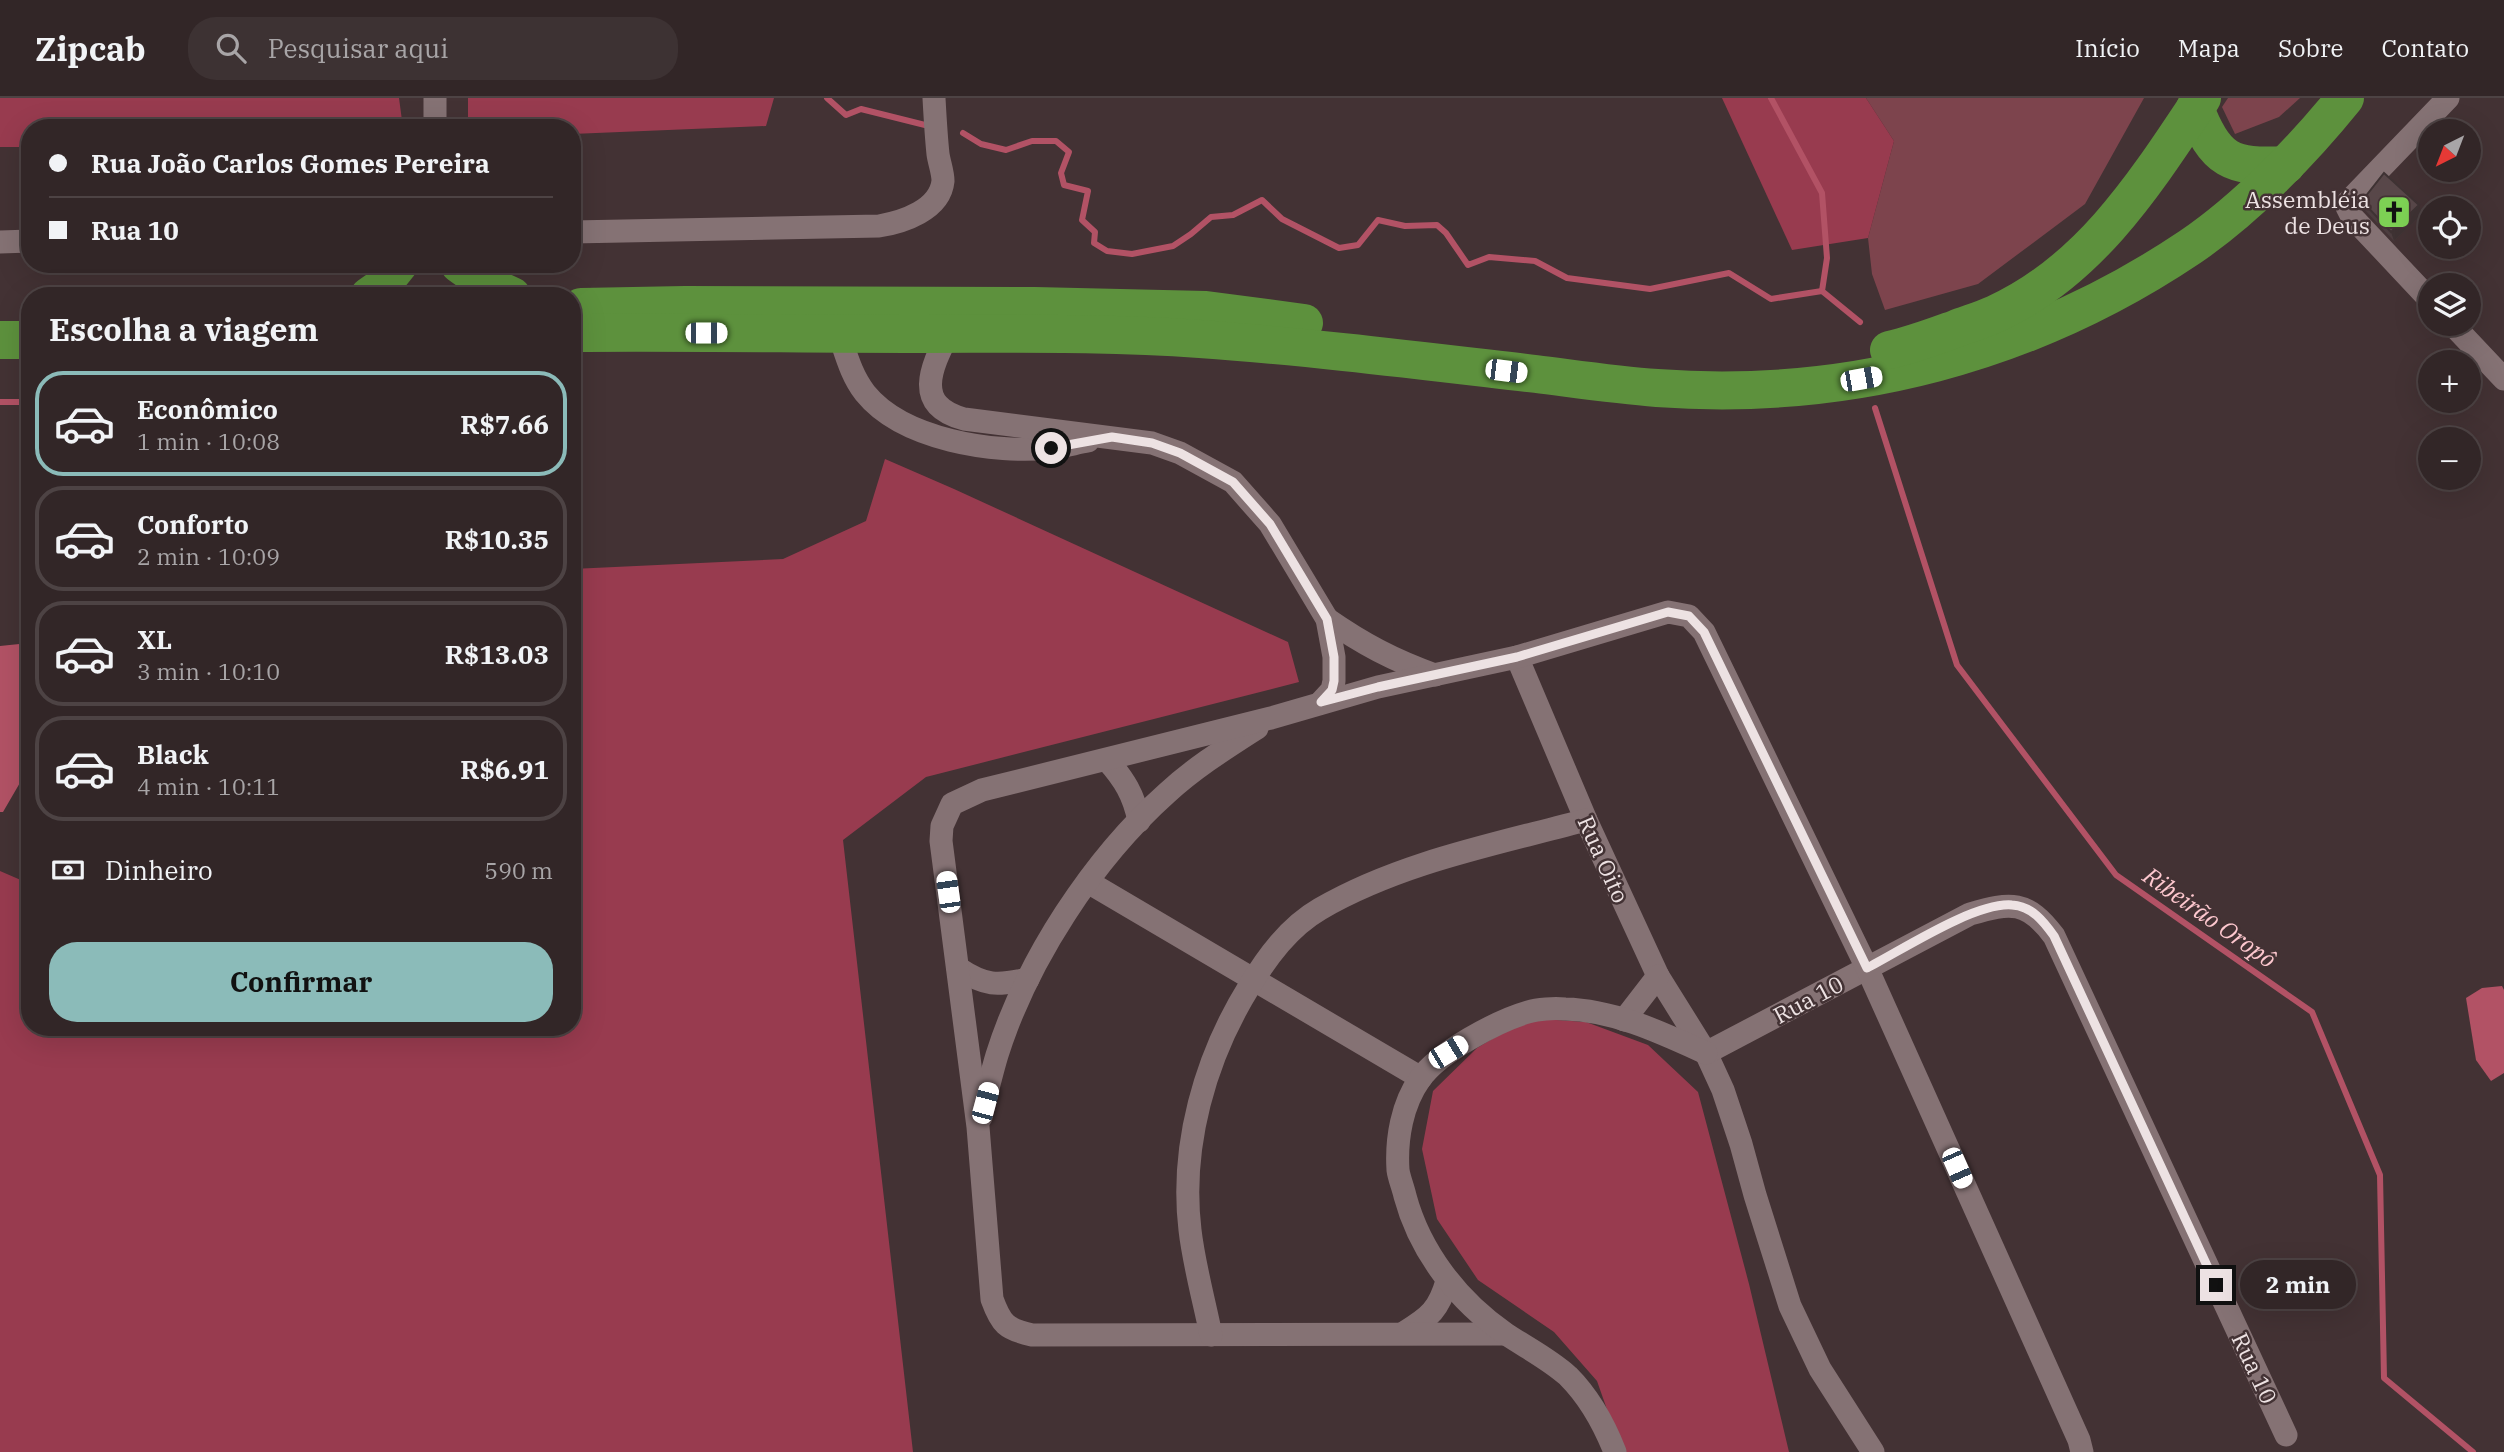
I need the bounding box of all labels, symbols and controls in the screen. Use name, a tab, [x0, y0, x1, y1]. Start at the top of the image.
search box	[188, 17, 678, 80]
text: Zipcab	[35, 27, 146, 70]
icon: search	[212, 29, 250, 67]
text: Pesquisar aqui	[268, 31, 448, 65]
text: Início	[2075, 32, 2140, 64]
text: Mapa	[2178, 32, 2240, 64]
text: Sobre	[2278, 32, 2343, 64]
text: Contato	[2381, 32, 2469, 64]
north arrow	[2418, 119, 2482, 182]
map controls	[2418, 119, 2481, 490]
text: Rua João Carlos Gomes Pereira	[91, 146, 490, 180]
place label: Assembléia de Deus	[2245, 184, 2370, 240]
church icon: Assembléia de Deus	[2375, 193, 2413, 231]
button: locate	[2418, 196, 2481, 259]
text: Rua 10	[91, 213, 179, 247]
button: layers	[2418, 273, 2481, 336]
text: Escolha a viagem	[49, 308, 319, 350]
car	[686, 323, 728, 344]
button: +	[2418, 350, 2481, 413]
car	[1484, 358, 1529, 384]
car	[1839, 365, 1884, 393]
icon: car	[53, 392, 116, 455]
text: Econômico	[137, 392, 278, 426]
text: R$7.66	[460, 407, 549, 441]
text: 1 min · 10:08	[137, 426, 280, 456]
button: −	[2418, 427, 2481, 490]
route start	[1035, 432, 1067, 464]
icon: car	[53, 507, 116, 570]
text: Conforto	[137, 507, 249, 541]
text: R$10.35	[445, 522, 549, 556]
text: 2 min · 10:09	[137, 541, 280, 571]
icon: car	[53, 622, 116, 685]
text: XL	[137, 622, 172, 656]
text: R$13.03	[445, 637, 549, 671]
text: 3 min · 10:10	[137, 656, 280, 686]
icon: car	[53, 737, 116, 800]
text: Black	[137, 737, 209, 771]
text: R$6.91	[460, 752, 549, 786]
text: 4 min · 10:11	[137, 771, 280, 801]
street label: Rua Oito	[1572, 811, 1636, 907]
icon: cash	[49, 851, 87, 889]
text: Dinheiro	[105, 853, 213, 887]
text: 590 m	[484, 855, 553, 885]
water label: Ribeirão Oropô	[2136, 859, 2283, 975]
car	[935, 870, 962, 914]
button: Confirmar	[49, 942, 553, 1022]
street label: Rua 10	[1768, 968, 1848, 1030]
car	[1425, 1032, 1472, 1072]
car	[970, 1080, 1001, 1126]
car	[1939, 1145, 1976, 1191]
callout: 2 min	[2240, 1260, 2356, 1310]
route end	[2200, 1269, 2232, 1301]
text: 2 min	[2266, 1269, 2330, 1299]
street label: Rua 10	[2226, 1328, 2284, 1408]

